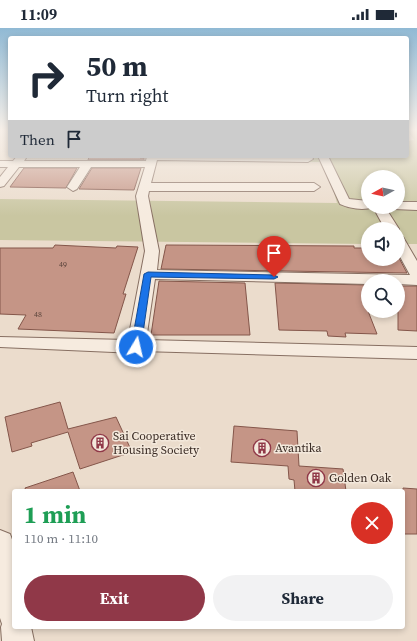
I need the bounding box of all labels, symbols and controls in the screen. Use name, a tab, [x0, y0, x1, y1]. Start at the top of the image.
text: 11:09	[20, 4, 57, 25]
text: 50 m	[86, 47, 148, 85]
icon: right	[20, 52, 72, 104]
text: Turn right	[86, 83, 168, 108]
icon: arrive	[63, 128, 85, 150]
text: Then	[20, 129, 55, 150]
north arrow	[361, 170, 405, 214]
map controls	[361, 170, 405, 318]
button: sound	[361, 222, 405, 266]
pin	[257, 236, 291, 277]
icon: arrive	[263, 242, 285, 264]
house number: 49	[59, 259, 67, 270]
button: search	[361, 274, 405, 318]
house number: 48	[34, 309, 42, 320]
position arrow	[115, 326, 157, 368]
place label: Sai Cooperative Housing Society	[113, 428, 200, 458]
building icon: Sai Cooperative Housing Society	[90, 433, 110, 453]
building icon: Avantika	[252, 438, 272, 458]
place label: Avantika	[275, 440, 322, 456]
building icon: Golden Oak	[306, 468, 326, 488]
place label: Golden Oak	[329, 470, 392, 486]
text: 1 min	[24, 498, 86, 531]
button: close	[351, 502, 393, 544]
text: 110 m · 11:10	[24, 530, 98, 547]
button: Exit	[24, 575, 205, 621]
button: Share	[213, 575, 393, 621]

